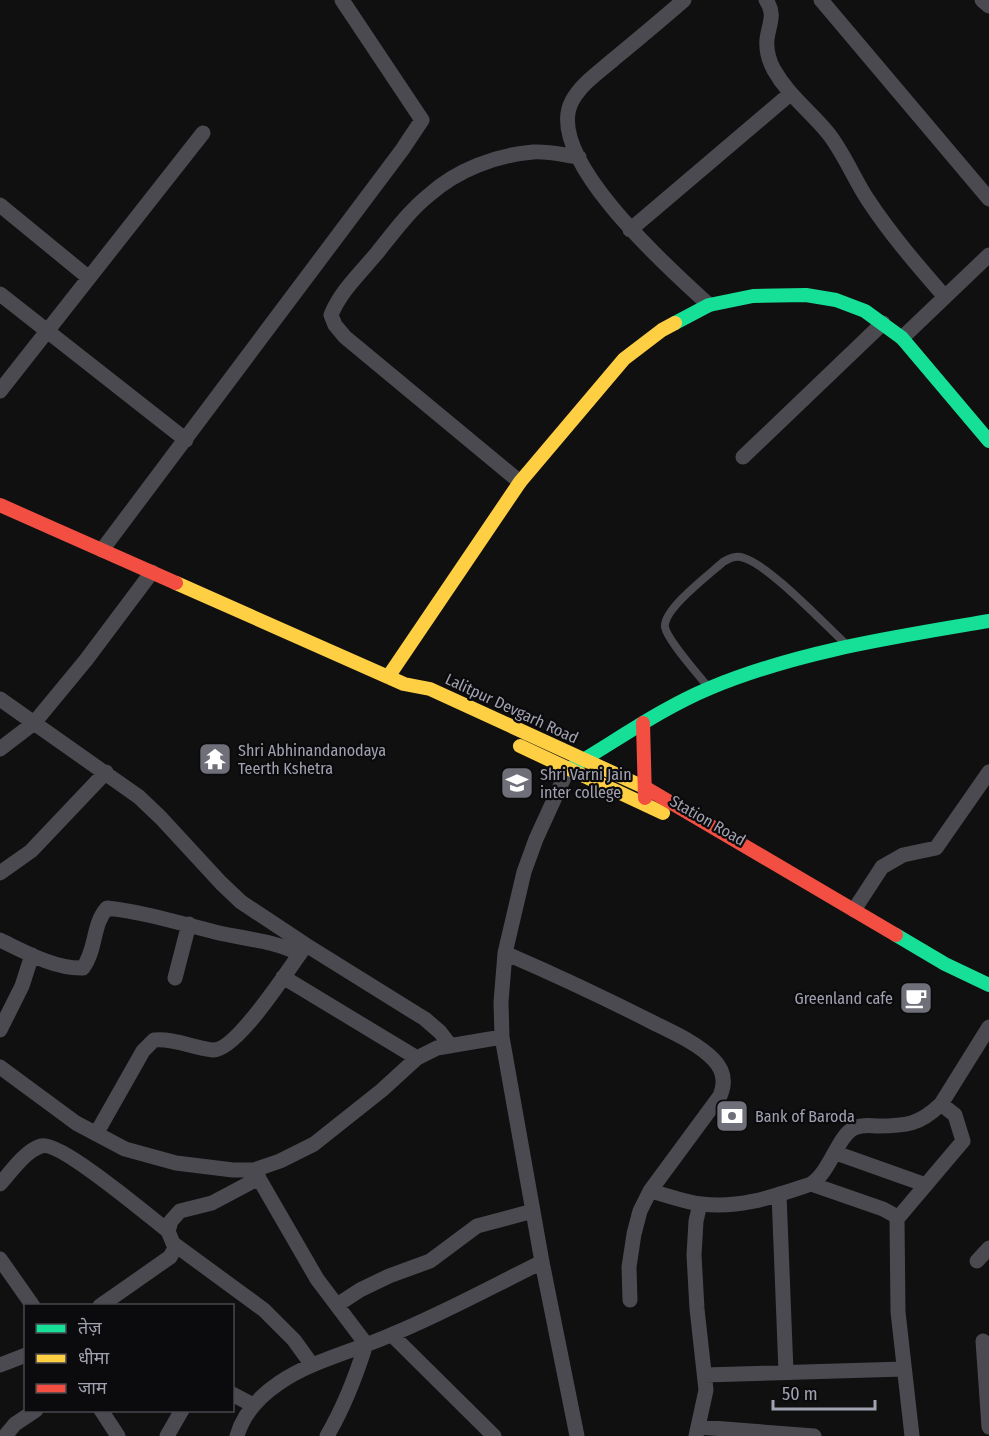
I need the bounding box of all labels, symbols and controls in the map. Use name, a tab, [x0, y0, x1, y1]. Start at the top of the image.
street label: Lalitpur Devgarh Road	[442, 669, 581, 748]
temple icon: Shri Abhinandanodaya Teerth Kshetra	[197, 741, 233, 777]
place label: Shri Abhinandanodaya Teerth Kshetra	[238, 741, 386, 778]
school or university icon: Shri Varni Jain inter college	[499, 765, 535, 801]
place label: Shri Varni Jain inter college	[540, 765, 632, 802]
street label: Station Road	[667, 791, 749, 850]
cafe icon: Greenland cafe	[898, 980, 934, 1016]
place label: Greenland cafe	[795, 989, 893, 1008]
bank icon: Bank of Baroda	[714, 1098, 750, 1134]
place label: Bank of Baroda	[755, 1107, 855, 1126]
legend	[24, 1304, 234, 1412]
text: तेज़	[78, 1317, 102, 1339]
text: धीमा	[78, 1347, 109, 1369]
scale bar	[773, 1373, 875, 1411]
text: जाम	[78, 1377, 108, 1399]
text: 50 m	[782, 1383, 818, 1405]

